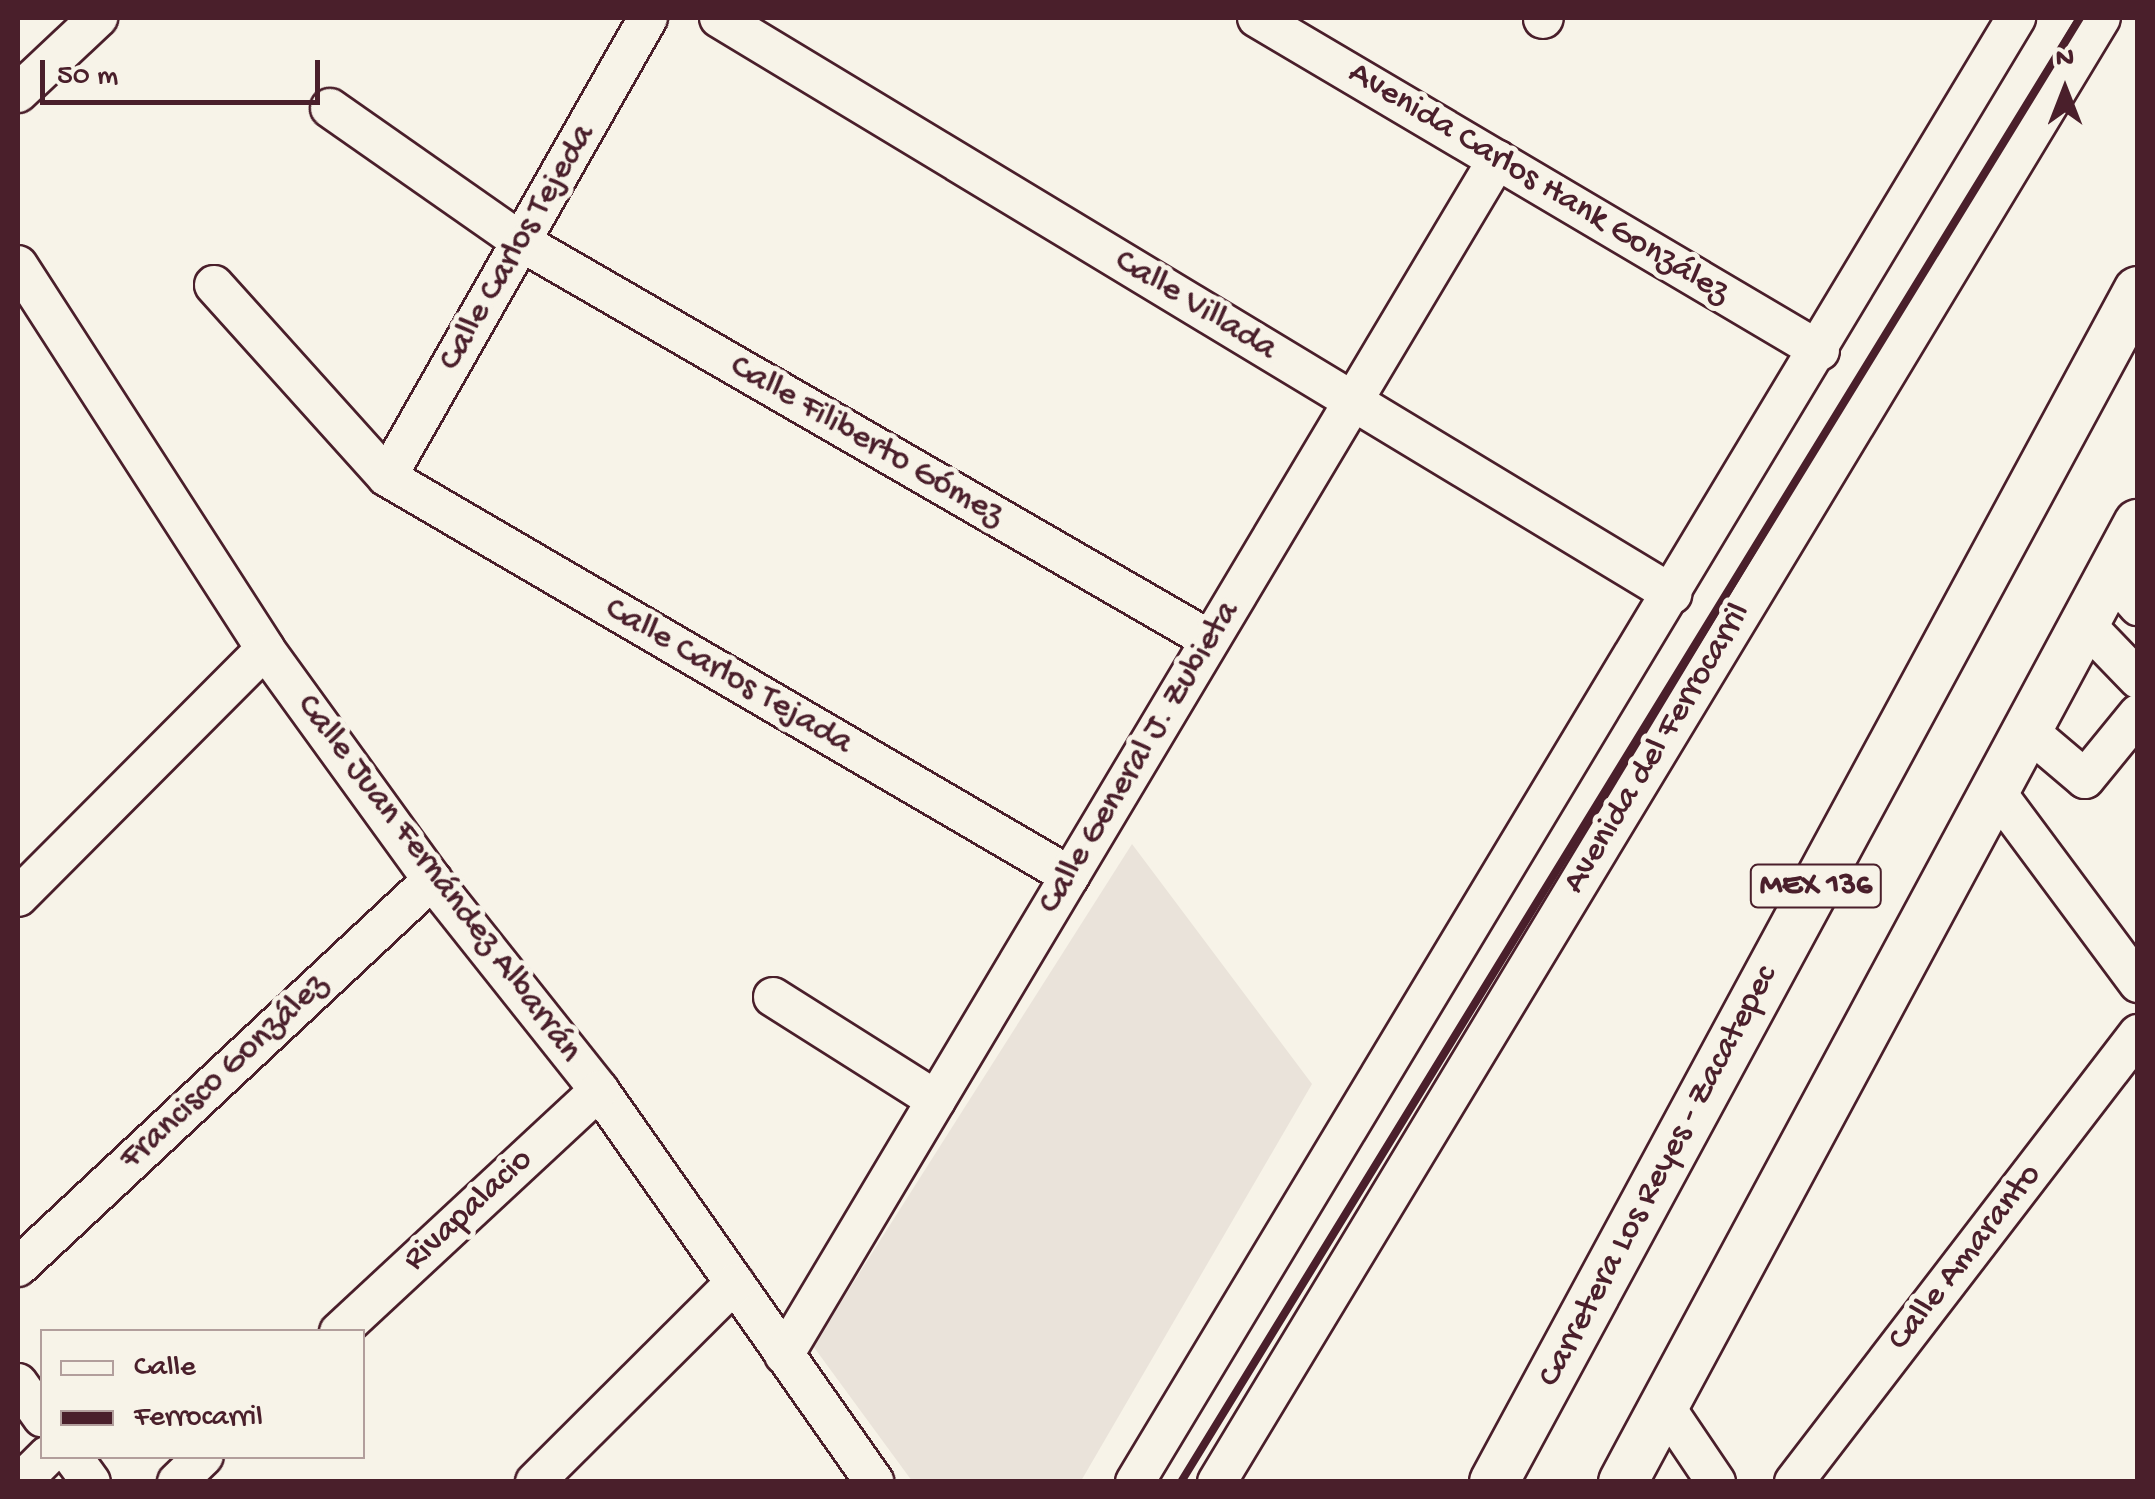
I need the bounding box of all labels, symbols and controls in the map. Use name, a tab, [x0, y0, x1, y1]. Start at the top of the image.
scale bar	[45, 40, 325, 102]
north arrow	[2015, 40, 2115, 140]
text: N	[2056, 43, 2074, 76]
street label: Avenida Carlos Hank González	[1340, 53, 1736, 315]
text: 50 m	[57, 60, 118, 95]
street label: Calle Carlos Tejeda	[430, 117, 606, 379]
street label: Calle Villada	[1106, 241, 1284, 371]
street label: Calle Filiberto Gómez	[722, 347, 1010, 537]
street label: Calle Carlos Tejada	[597, 589, 859, 765]
street label: Calle General J. Zubieta	[1030, 594, 1250, 922]
street label: Avenida del Ferrocarril	[1555, 596, 1761, 902]
street label: Calle Juan Fernández Albarrán	[286, 687, 590, 1071]
road number: MEX 136	[1748, 859, 1884, 913]
street label: Carretera Los Reyes - Zacatepec	[1530, 959, 1788, 1395]
street label: Francisco González	[112, 966, 338, 1180]
street label: Rivapalacio	[395, 1140, 543, 1282]
street label: Calle Amaranto	[1880, 1156, 2052, 1360]
legend	[40, 1329, 365, 1459]
text: Calle	[134, 1351, 196, 1386]
text: Ferrocarril	[134, 1401, 263, 1436]

